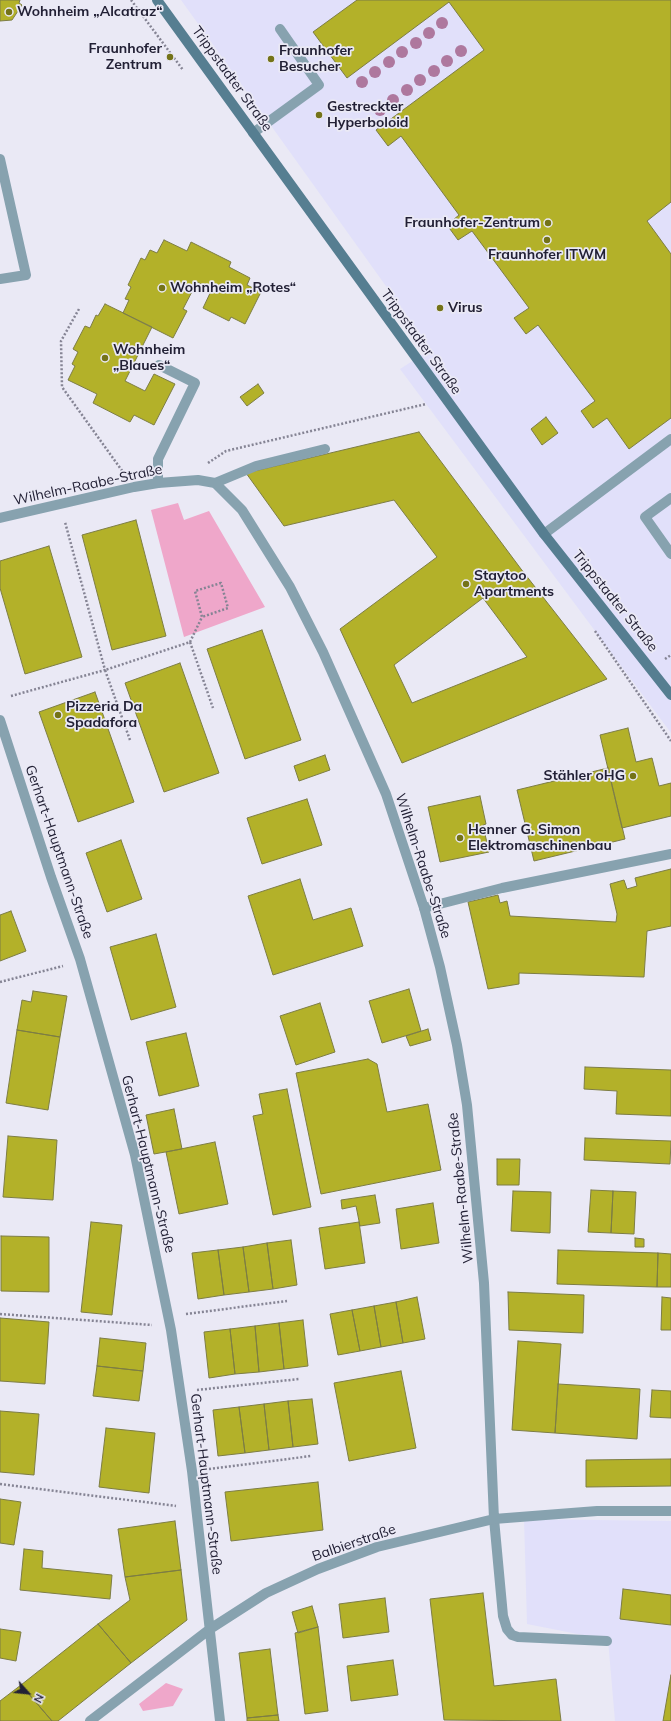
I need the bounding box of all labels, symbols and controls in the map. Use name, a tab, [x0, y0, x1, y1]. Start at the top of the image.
place label: Wohnheim „Alcatraz“	[17, 4, 163, 20]
marker: Wohnheim „Alcatraz“	[4, 7, 14, 17]
street label: Trippstadter Straße	[188, 23, 276, 135]
place label: Fraunhofer Zentrum	[88, 41, 162, 74]
place label: Fraunhofer Besucher	[279, 43, 353, 76]
marker: Fraunhofer Zentrum	[165, 52, 175, 62]
marker: Fraunhofer Besucher	[266, 54, 276, 64]
place label: Gestreckter Hyperboloid	[327, 99, 409, 132]
marker: Gestreckter Hyperboloid	[314, 110, 324, 120]
place label: Fraunhofer-Zentrum	[404, 215, 540, 231]
marker: Fraunhofer-Zentrum	[543, 218, 553, 228]
marker: Fraunhofer ITWM	[542, 235, 552, 245]
place label: Fraunhofer ITWM	[488, 247, 606, 263]
place label: Wohnheim „Rotes“	[170, 280, 296, 296]
marker: Wohnheim „Rotes“	[157, 283, 167, 293]
street label: Trippstadter Straße	[377, 286, 465, 398]
place label: Virus	[448, 300, 483, 316]
marker: Virus	[435, 303, 445, 313]
place label: Wohnheim „Blaues“	[113, 342, 185, 374]
marker: Wohnheim „Blaues“	[100, 353, 110, 363]
street label: Wilhelm-Raabe-Straße	[12, 461, 164, 509]
street label: Trippstadter Straße	[569, 547, 661, 655]
place label: Staytoo Apartments	[474, 568, 554, 600]
marker: Staytoo Apartments	[461, 579, 471, 589]
place label: Pizzeria Da Spadafora	[66, 699, 142, 732]
marker: Pizzeria Da Spadafora	[53, 710, 63, 720]
street label: Gerhart-Hauptmann-Straße	[21, 763, 97, 941]
place label: Stähler oHG	[543, 768, 625, 784]
marker: Stähler oHG	[628, 771, 638, 781]
street label: Wilhelm-Raabe-Straße	[392, 791, 454, 941]
place label: Henner G. Simon Elektromaschinenbau	[468, 822, 612, 854]
marker: Henner G. Simon Elektromaschinenbau	[455, 833, 465, 843]
street label: Gerhart-Hauptmann-Straße	[118, 1073, 178, 1255]
street label: Wilhelm-Raabe-Straße	[445, 1112, 477, 1264]
street label: Gerhart-Hauptmann-Straße	[187, 1392, 225, 1576]
street label: Balbierstraße	[310, 1521, 398, 1565]
north arrow	[8, 1673, 48, 1713]
text: N	[31, 1692, 47, 1705]

